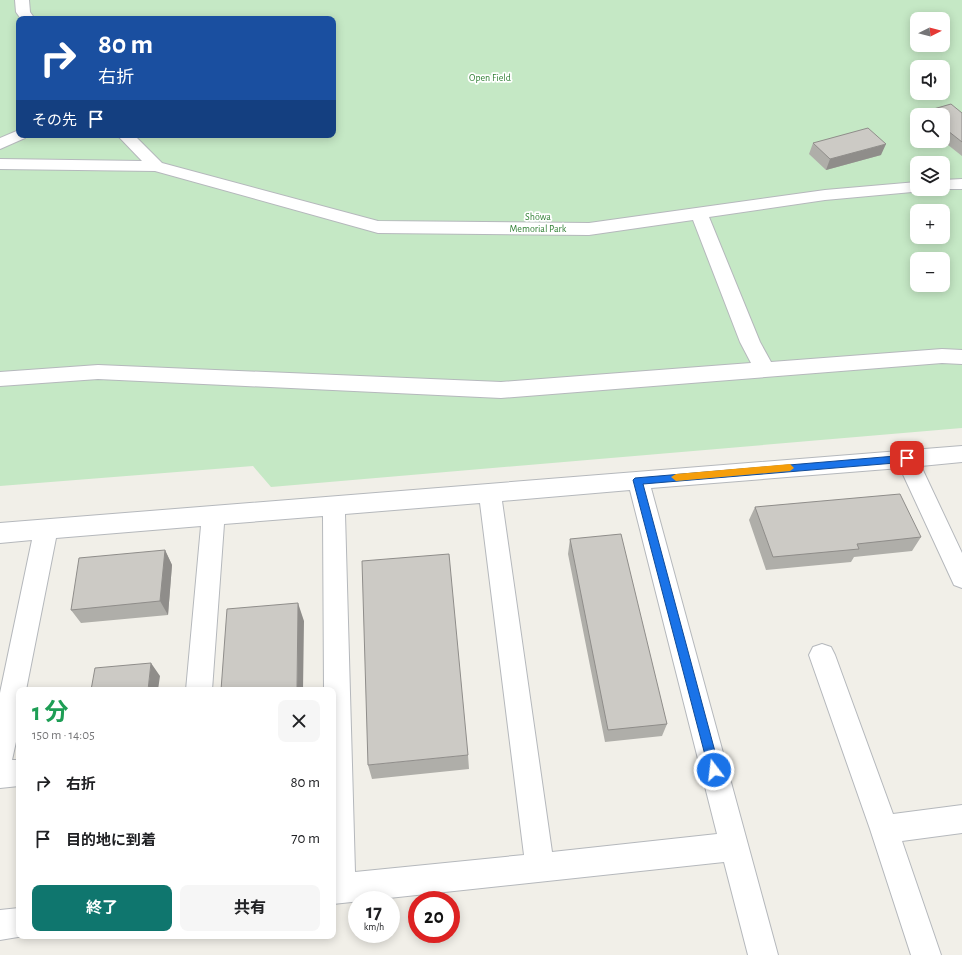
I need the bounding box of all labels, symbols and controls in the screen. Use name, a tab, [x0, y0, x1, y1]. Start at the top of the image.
north arrow	[910, 12, 950, 52]
map controls	[910, 12, 950, 292]
text: 80 m	[98, 31, 153, 59]
icon: right	[32, 32, 84, 84]
button: sound	[910, 60, 950, 100]
text: 右折	[98, 69, 134, 87]
park label: Open Field	[469, 73, 511, 83]
icon: arrive	[85, 108, 107, 130]
button: search	[910, 108, 950, 148]
text: その先	[32, 113, 77, 128]
button: layers	[910, 156, 950, 196]
button: +	[910, 204, 950, 244]
park label: Shōwa Memorial Park	[510, 212, 567, 234]
button: −	[910, 252, 950, 292]
pin	[890, 441, 924, 475]
icon: arrive	[896, 447, 918, 469]
button: close	[278, 700, 320, 742]
text: 1 分	[32, 701, 68, 725]
text: 150 m · 14:05	[32, 729, 95, 742]
position arrow	[693, 749, 735, 791]
icon: right	[32, 772, 54, 794]
text: 80 m	[290, 775, 320, 790]
text: 右折	[66, 777, 96, 792]
icon: arrive	[32, 828, 54, 850]
text: 70 m	[291, 831, 320, 846]
text: 目的地に到着	[66, 833, 156, 848]
button: 終了	[32, 885, 172, 931]
button: 共有	[180, 885, 320, 931]
speed limit sign: 20	[408, 891, 460, 943]
text: 17	[366, 902, 382, 922]
text: km/h	[364, 922, 384, 932]

